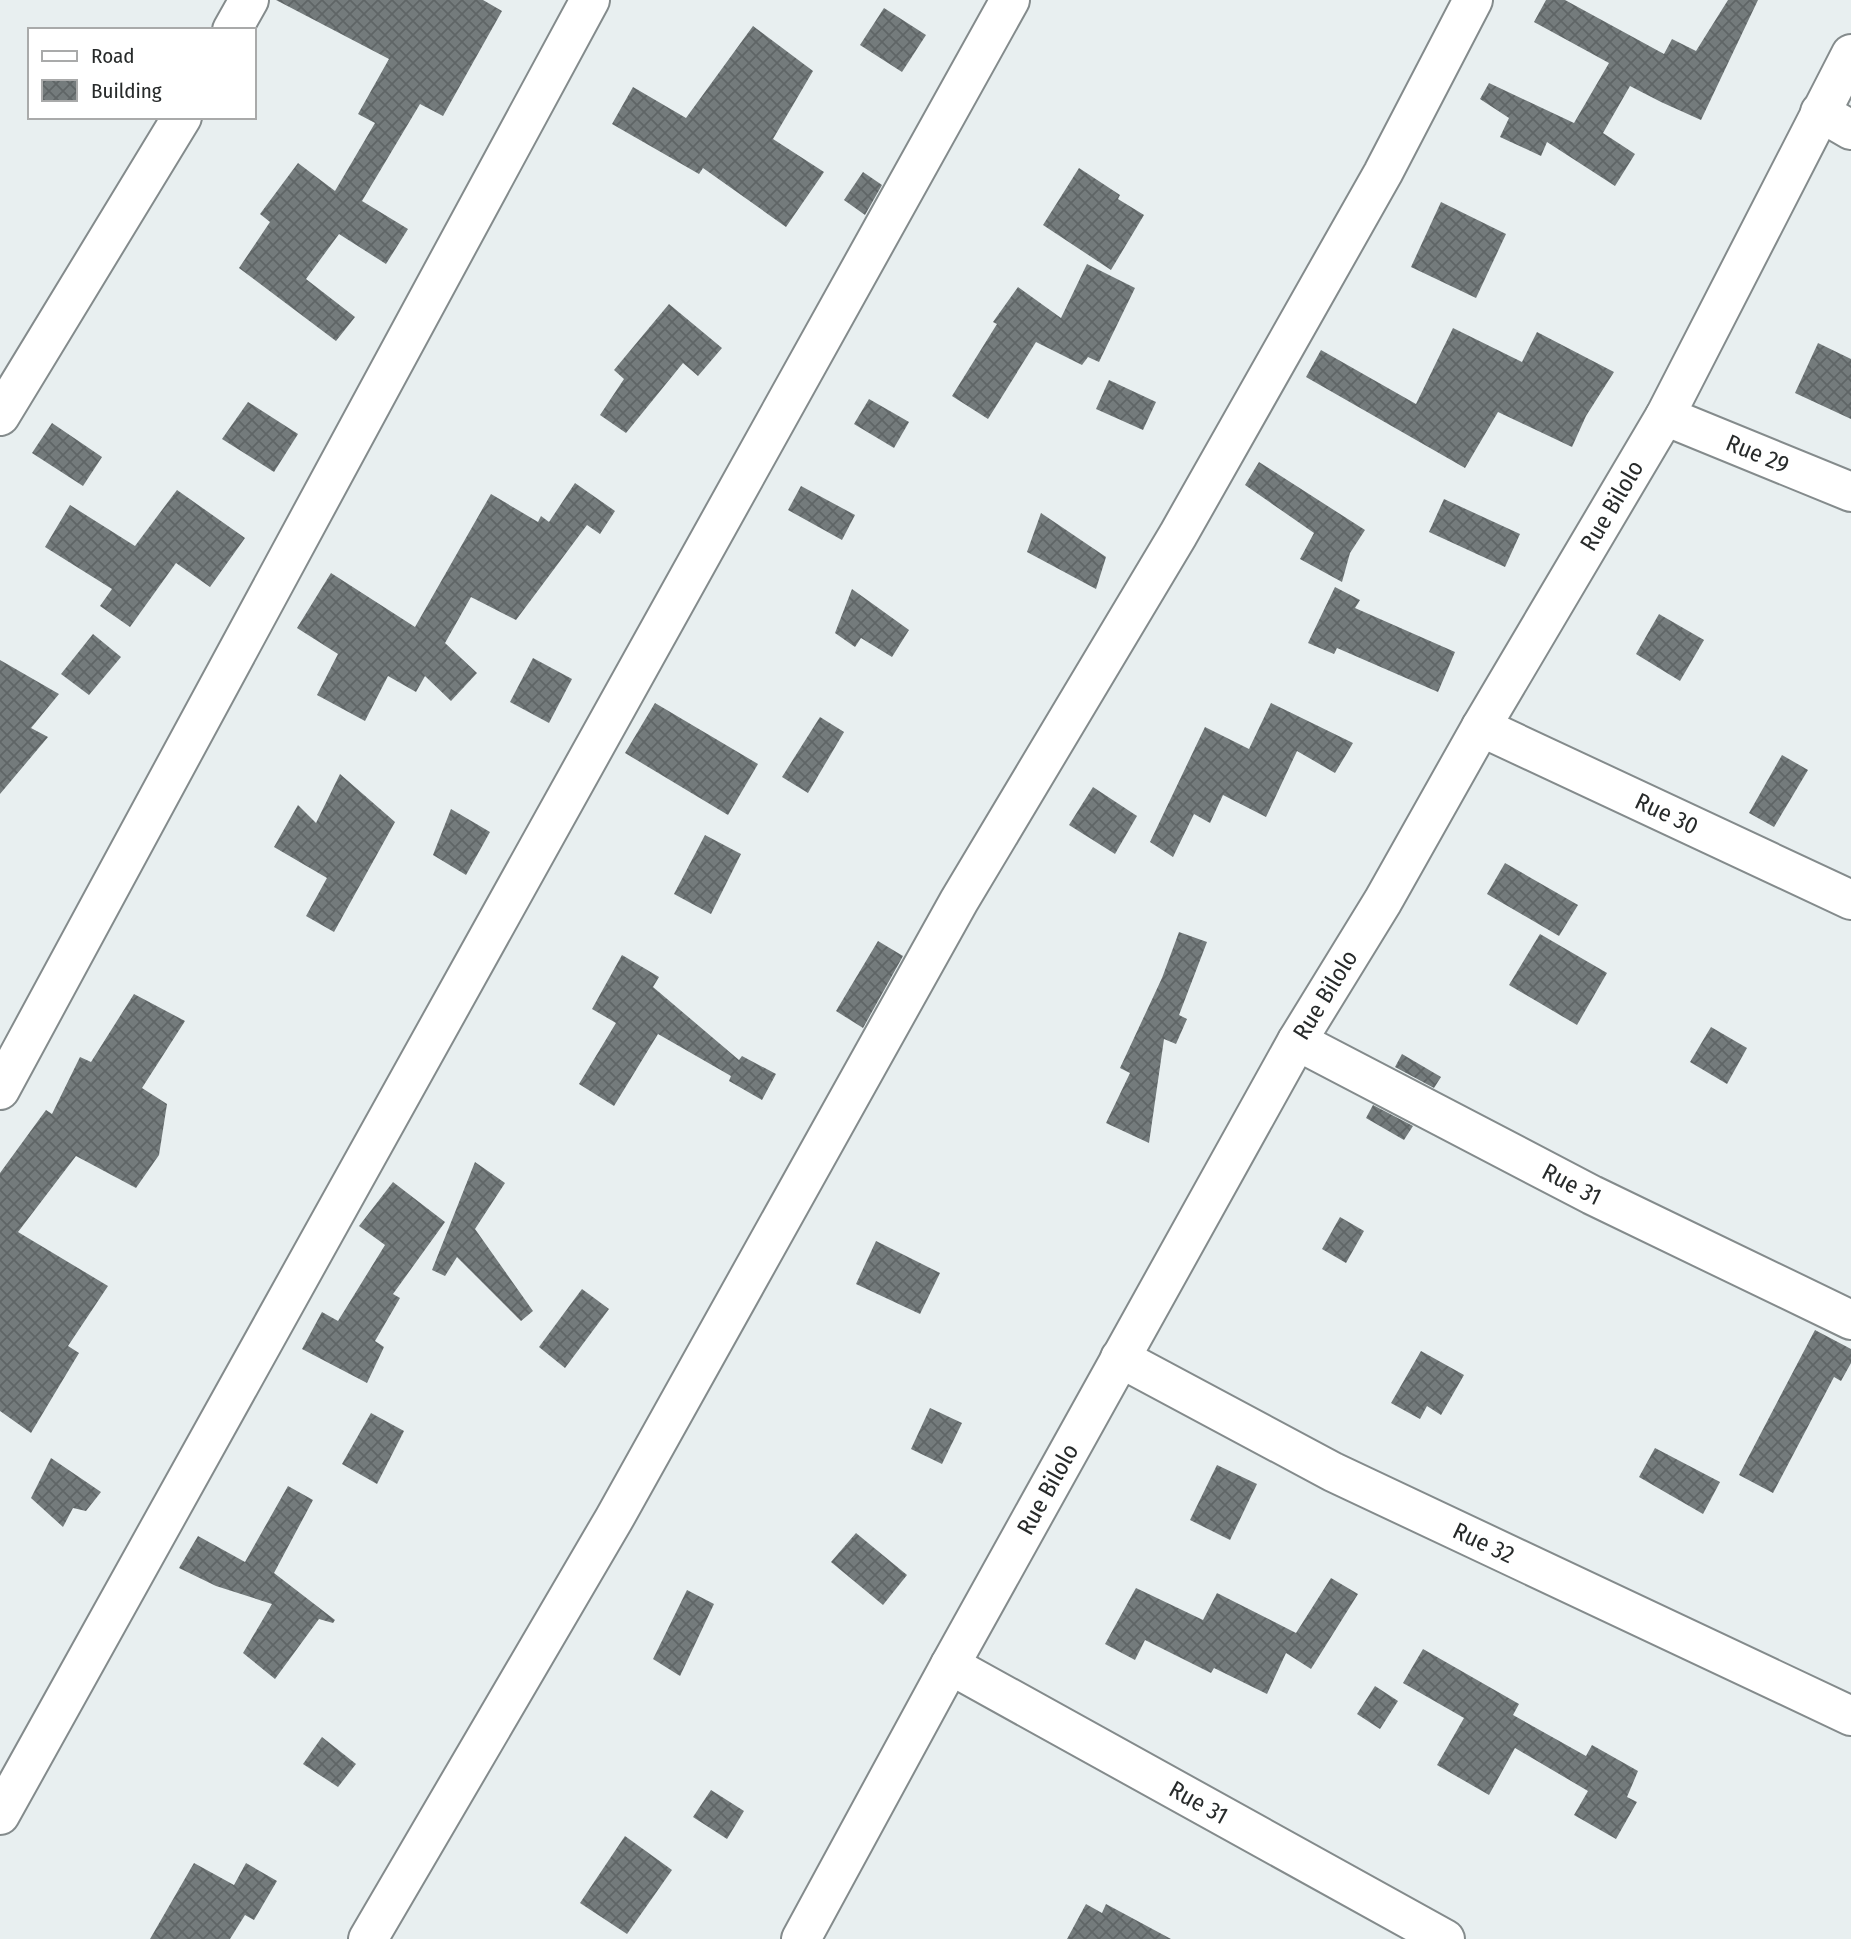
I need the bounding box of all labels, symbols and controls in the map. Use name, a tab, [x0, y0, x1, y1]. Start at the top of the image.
legend	[28, 28, 256, 119]
text: Road	[91, 43, 135, 69]
text: Building	[91, 78, 162, 104]
street label: Rue 29	[1722, 429, 1793, 479]
street label: Rue Bilolo	[1574, 456, 1649, 556]
street label: Rue 30	[1631, 787, 1703, 841]
street label: Rue Bilolo	[1287, 945, 1363, 1045]
street label: Rue 31	[1538, 1158, 1606, 1211]
street label: Rue Bilolo	[1011, 1439, 1084, 1540]
street label: Rue 32	[1448, 1517, 1519, 1569]
street label: Rue 31	[1164, 1775, 1233, 1830]

